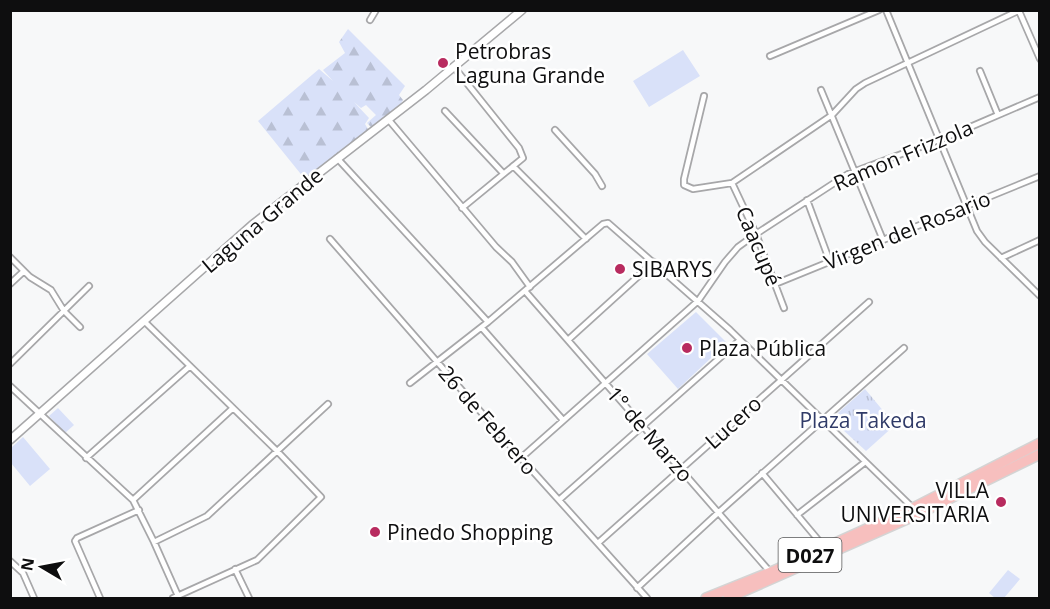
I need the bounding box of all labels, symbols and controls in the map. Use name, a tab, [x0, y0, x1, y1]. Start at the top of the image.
place label: Petrobras Laguna Grande	[455, 37, 605, 89]
marker: Petrobras Laguna Grande	[436, 56, 450, 70]
street label: Ramon Frizzola	[829, 113, 977, 197]
street label: Laguna Grande	[196, 161, 328, 279]
street label: Virgen del Rosario	[820, 184, 994, 276]
street label: Caacupé	[730, 202, 788, 290]
place label: SIBARYS	[632, 255, 712, 283]
marker: SIBARYS	[613, 262, 627, 276]
place label: Plaza Pública	[699, 334, 826, 362]
marker: Plaza Pública	[680, 341, 694, 355]
street label: 26 de Febrero	[433, 359, 543, 481]
street label: 1° de Marzo	[601, 380, 699, 488]
street label: Lucero	[699, 389, 767, 455]
park label: Plaza Takeda	[799, 406, 927, 434]
place label: VILLA UNIVERSITARIA	[841, 476, 990, 528]
marker: VILLA UNIVERSITARIA	[994, 495, 1008, 509]
place label: Pinedo Shopping	[387, 518, 553, 546]
marker: Pinedo Shopping	[368, 525, 382, 539]
north arrow	[12, 537, 72, 597]
road number: D027	[778, 538, 842, 572]
text: N	[15, 556, 39, 573]

